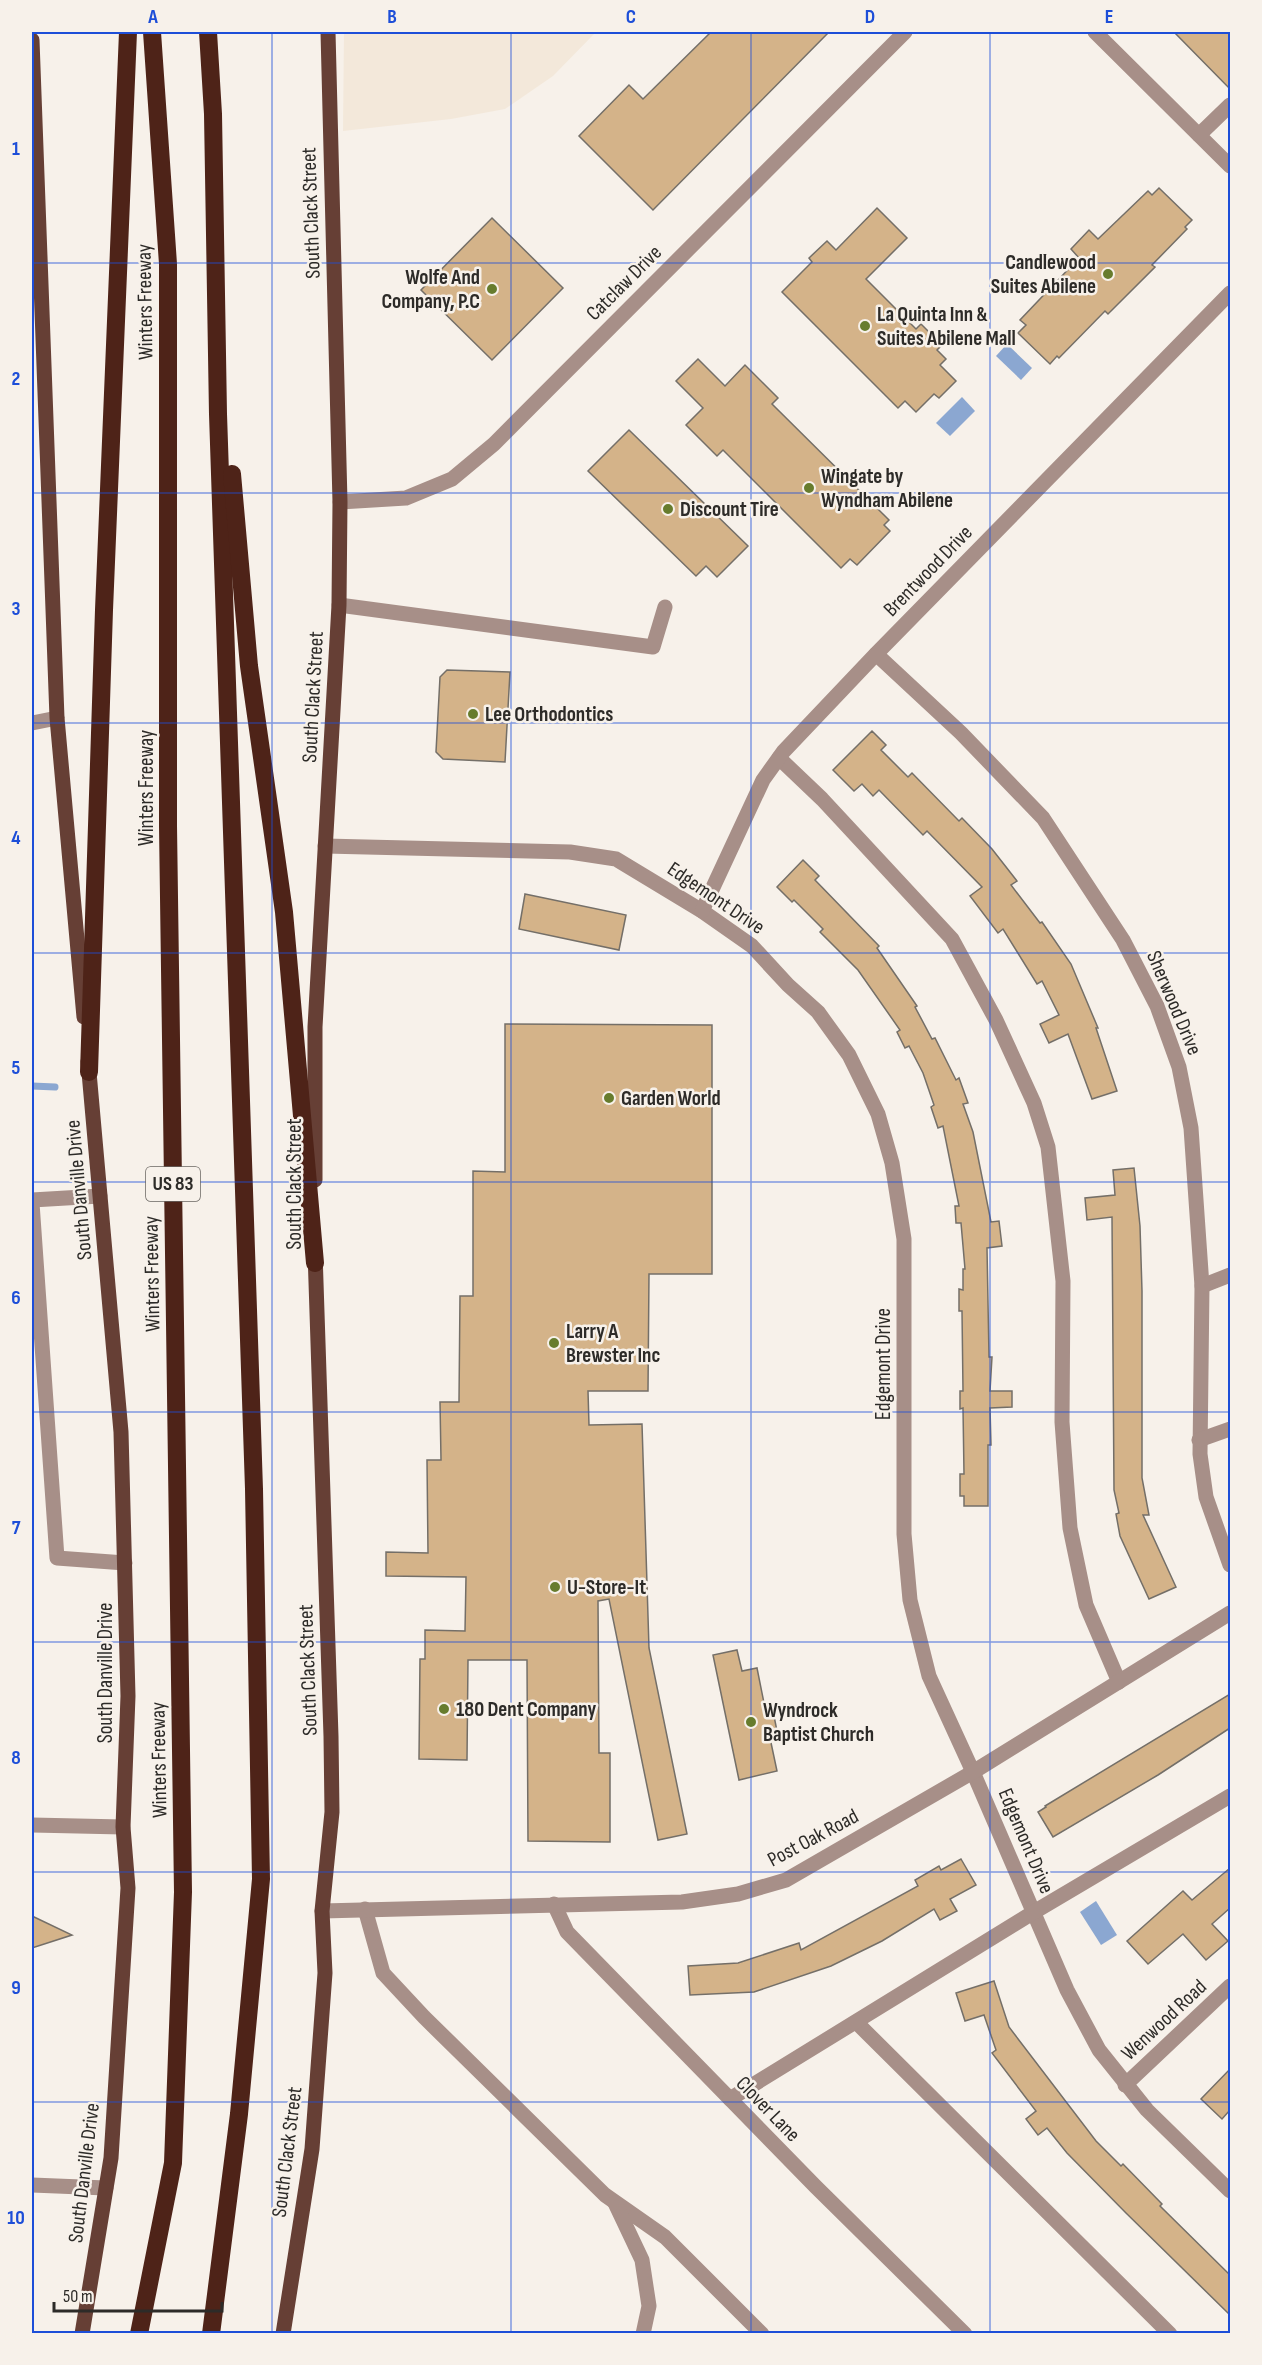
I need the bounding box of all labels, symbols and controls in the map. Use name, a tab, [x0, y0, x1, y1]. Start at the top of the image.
text: A	[147, 5, 158, 29]
text: B	[387, 5, 397, 29]
text: C	[626, 5, 636, 29]
text: D	[865, 5, 875, 29]
text: E	[1105, 5, 1113, 29]
text: 1	[12, 137, 20, 161]
street label: South Clack Street	[296, 147, 326, 279]
street label: Catclaw Drive	[581, 240, 667, 326]
street label: Winters Freeway	[131, 244, 159, 360]
place label: Candlewood Suites Abilene	[991, 250, 1096, 299]
place label: Wolfe And Company, P.C	[381, 265, 480, 314]
marker: Candlewood Suites Abilene	[1101, 267, 1115, 281]
marker: Wolfe And Company, P.C	[485, 282, 499, 296]
place label: La Quinta Inn & Suites Abilene Mall	[877, 302, 1016, 351]
marker: La Quinta Inn & Suites Abilene Mall	[858, 319, 872, 333]
text: 2	[12, 367, 20, 391]
place label: Wingate by Wyndham Abilene	[821, 464, 953, 513]
marker: Wingate by Wyndham Abilene	[802, 481, 816, 495]
place label: Discount Tire	[680, 497, 779, 522]
marker: Discount Tire	[661, 502, 675, 516]
street label: Brentwood Drive	[878, 520, 978, 622]
text: 3	[12, 597, 21, 621]
street label: South Clack Street	[297, 631, 329, 763]
place label: Lee Orthodontics	[485, 702, 613, 727]
marker: Lee Orthodontics	[466, 707, 480, 721]
street label: Winters Freeway	[134, 730, 159, 846]
text: 4	[11, 826, 21, 850]
street label: Edgemont Drive	[663, 856, 769, 940]
street label: Sherwood Drive	[1141, 947, 1207, 1059]
text: 5	[12, 1056, 21, 1080]
place label: Garden World	[621, 1086, 721, 1111]
marker: Garden World	[602, 1091, 616, 1105]
street label: South Clack Street	[282, 1118, 307, 1250]
street label: South Danville Drive	[60, 1119, 98, 1261]
road number: US 83	[146, 1167, 200, 1201]
street label: Winters Freeway	[138, 1216, 166, 1332]
text: 6	[11, 1286, 21, 1310]
street label: Edgemont Drive	[871, 1308, 896, 1420]
place label: Larry A Brewster Inc	[566, 1319, 660, 1368]
marker: Larry A Brewster Inc	[547, 1336, 561, 1350]
text: 7	[12, 1516, 21, 1540]
place label: U-Store-It	[567, 1575, 646, 1600]
marker: U-Store-It	[548, 1580, 562, 1594]
street label: South Danville Drive	[93, 1603, 118, 1743]
street label: South Clack Street	[293, 1604, 323, 1736]
place label: 180 Dent Company	[456, 1697, 597, 1722]
place label: Wyndrock Baptist Church	[763, 1698, 874, 1747]
street label: Winters Freeway	[145, 1702, 173, 1818]
marker: 180 Dent Company	[437, 1702, 451, 1716]
marker: Wyndrock Baptist Church	[744, 1715, 758, 1729]
text: 8	[11, 1746, 21, 1770]
street label: Edgemont Drive	[993, 1785, 1059, 1897]
street label: Post Oak Road	[763, 1804, 863, 1872]
street label: Wenwood Road	[1116, 1974, 1212, 2066]
text: 9	[11, 1976, 21, 2000]
street label: Clover Lane	[731, 2071, 805, 2147]
street label: South Clack Street	[267, 2085, 307, 2219]
street label: South Danville Drive	[63, 2102, 105, 2244]
text: 10	[7, 2206, 25, 2230]
scale bar	[54, 2275, 222, 2313]
text: 50 m	[63, 2286, 93, 2307]

